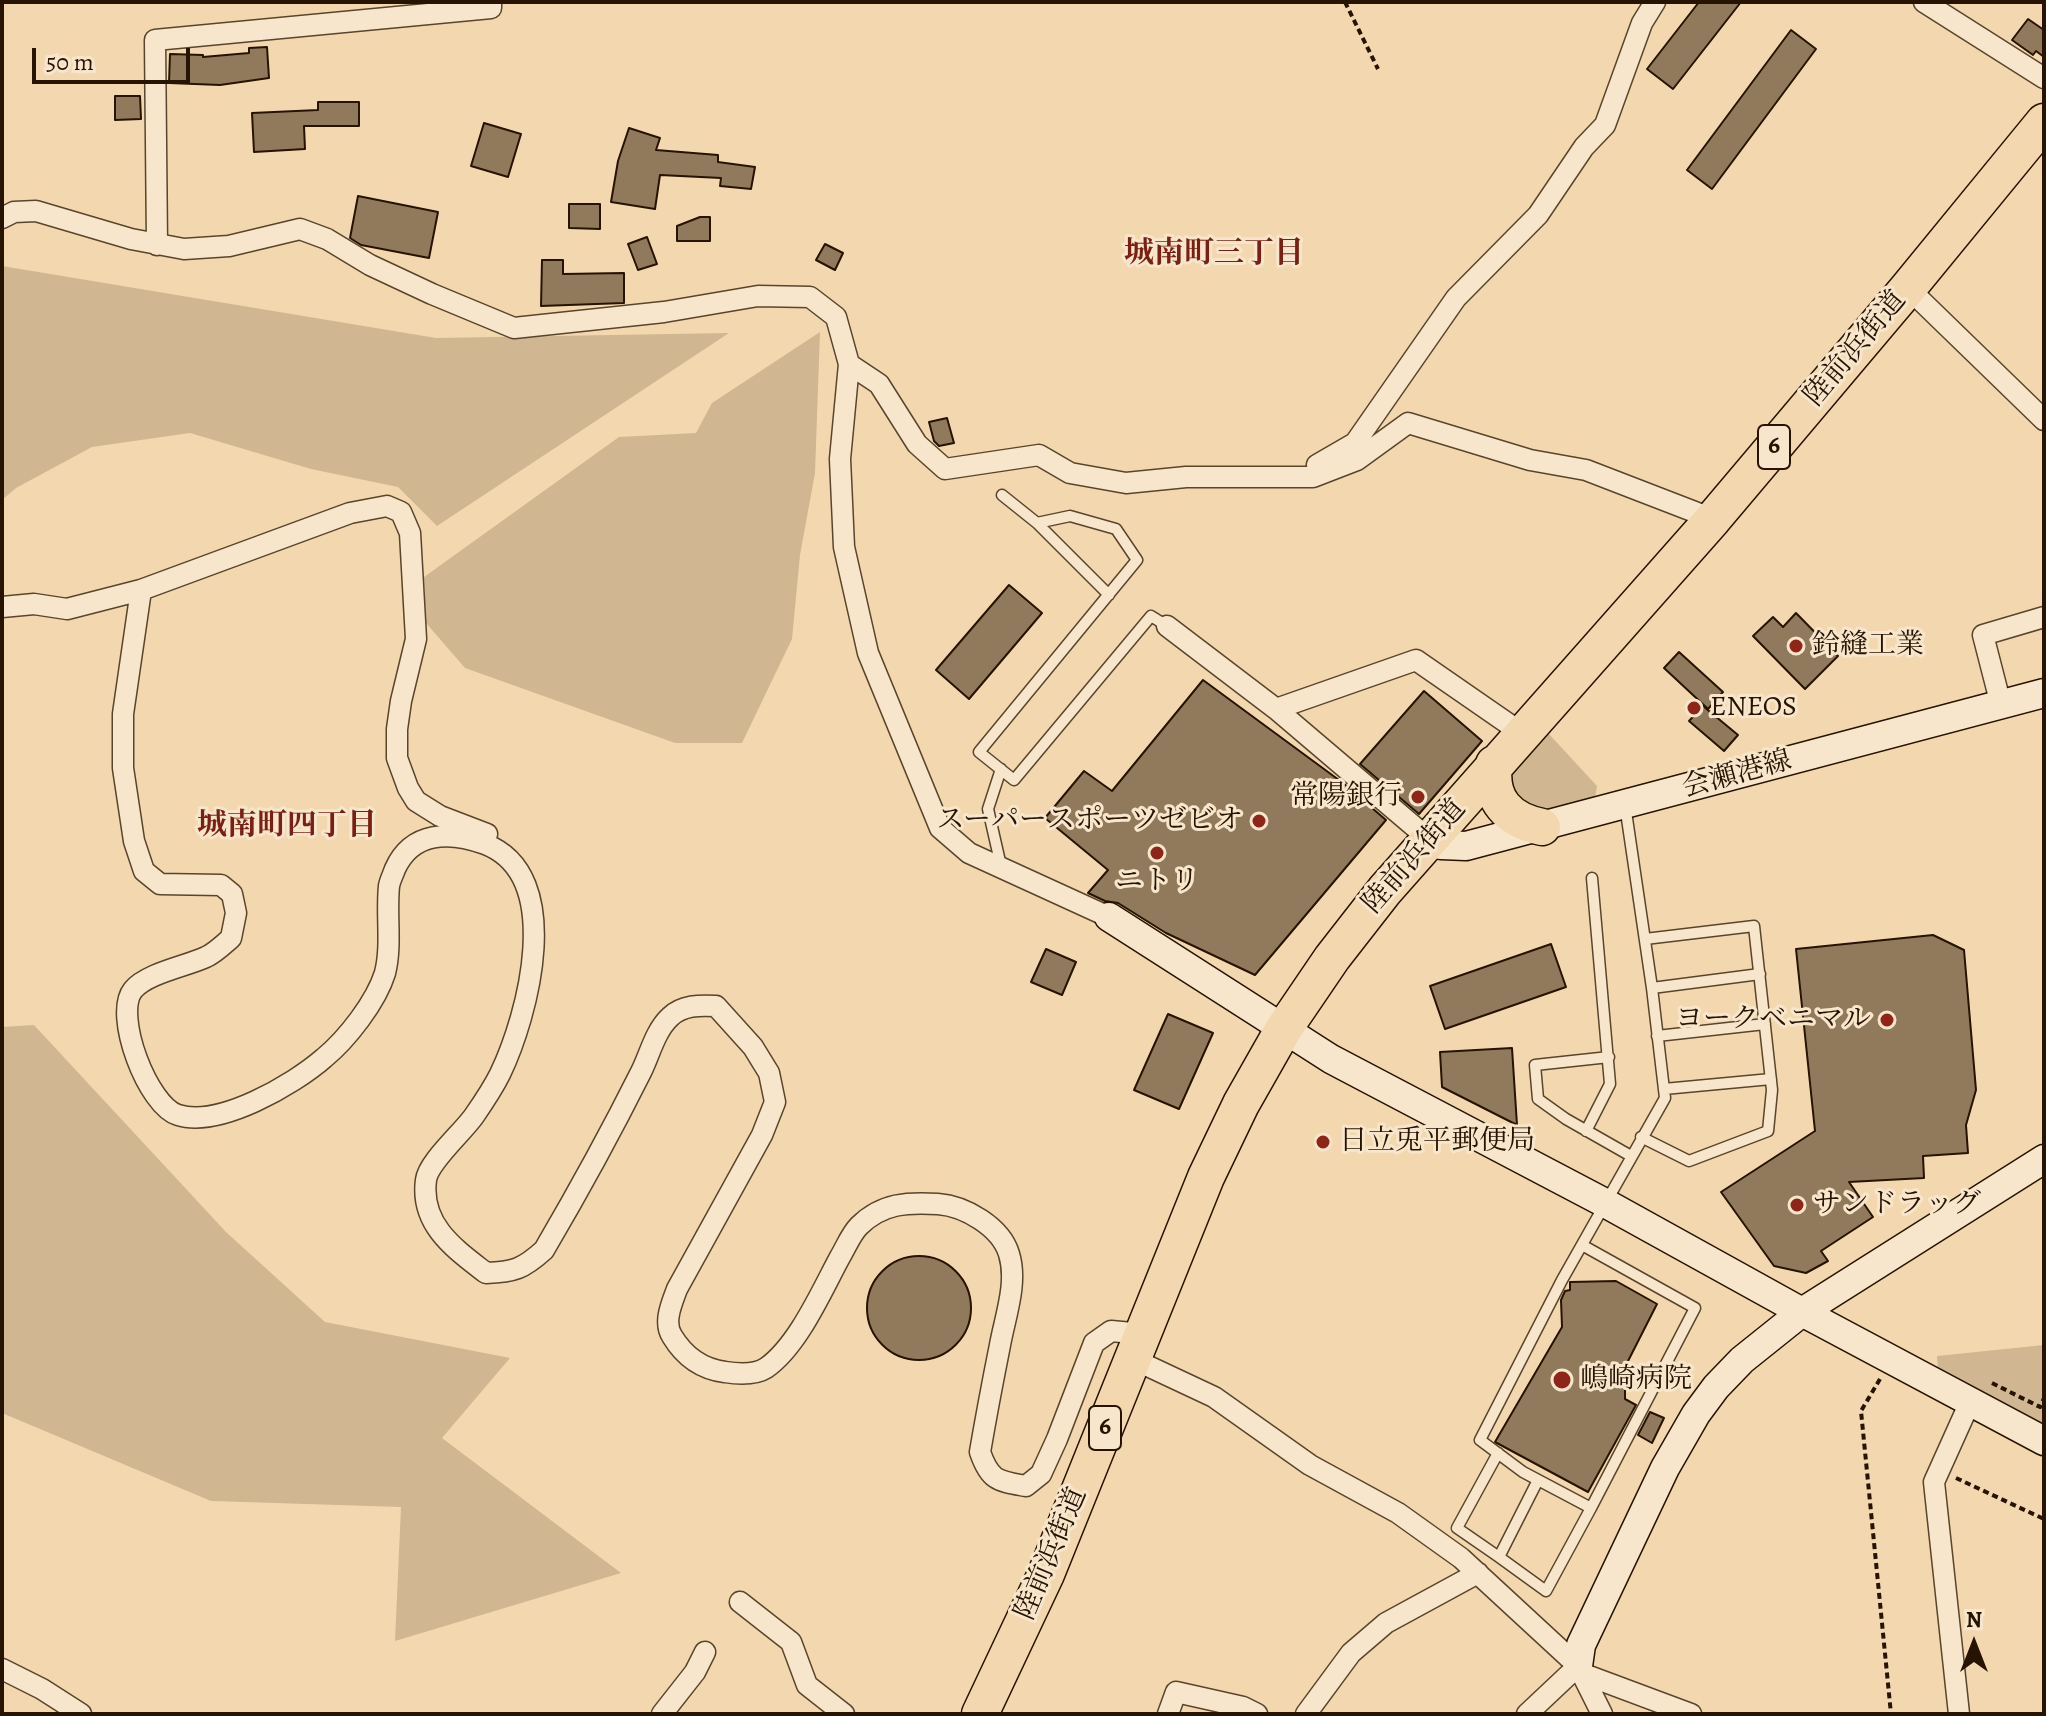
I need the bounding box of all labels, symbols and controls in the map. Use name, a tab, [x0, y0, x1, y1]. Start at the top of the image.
scale bar	[36, 32, 194, 82]
text: 50 m	[46, 46, 94, 78]
district label: 城南町三丁目	[1124, 237, 1304, 273]
street label: 陸前浜街道	[1798, 285, 1914, 413]
road number: 6	[1758, 425, 1790, 469]
place label: 鈴縫工業	[1812, 629, 1924, 663]
marker: 鈴縫工業	[1787, 637, 1805, 655]
place label: ENEOS	[1710, 691, 1797, 725]
marker: ENEOS	[1685, 699, 1703, 717]
street label: 会瀬港線	[1679, 744, 1795, 806]
place label: 常陽銀行	[1290, 780, 1402, 814]
marker: 常陽銀行	[1409, 788, 1427, 806]
street label: 陸前浜街道	[1356, 793, 1474, 921]
place label: スーパースポーツゼビオ	[936, 804, 1243, 838]
district label: 城南町四丁目	[197, 809, 377, 845]
marker: スーパースポーツゼビオ	[1250, 812, 1268, 830]
marker: ニトリ	[1148, 844, 1166, 862]
place label: ニトリ	[1115, 865, 1199, 899]
place label: ヨークベニマル	[1675, 1003, 1871, 1037]
marker: ヨークベニマル	[1878, 1011, 1896, 1029]
place label: 日立兎平郵便局	[1339, 1125, 1535, 1159]
marker: 日立兎平郵便局	[1314, 1133, 1332, 1151]
place label: サンドラッグ	[1813, 1188, 1981, 1222]
marker: サンドラッグ	[1788, 1196, 1806, 1214]
place label: 嶋崎病院	[1580, 1363, 1692, 1397]
marker: 嶋崎病院	[1551, 1369, 1573, 1391]
road number: 6	[1089, 1406, 1121, 1450]
street label: 陸前浜街道	[1009, 1483, 1095, 1625]
north arrow	[1934, 1604, 2014, 1684]
text: N	[1966, 1605, 1982, 1635]

